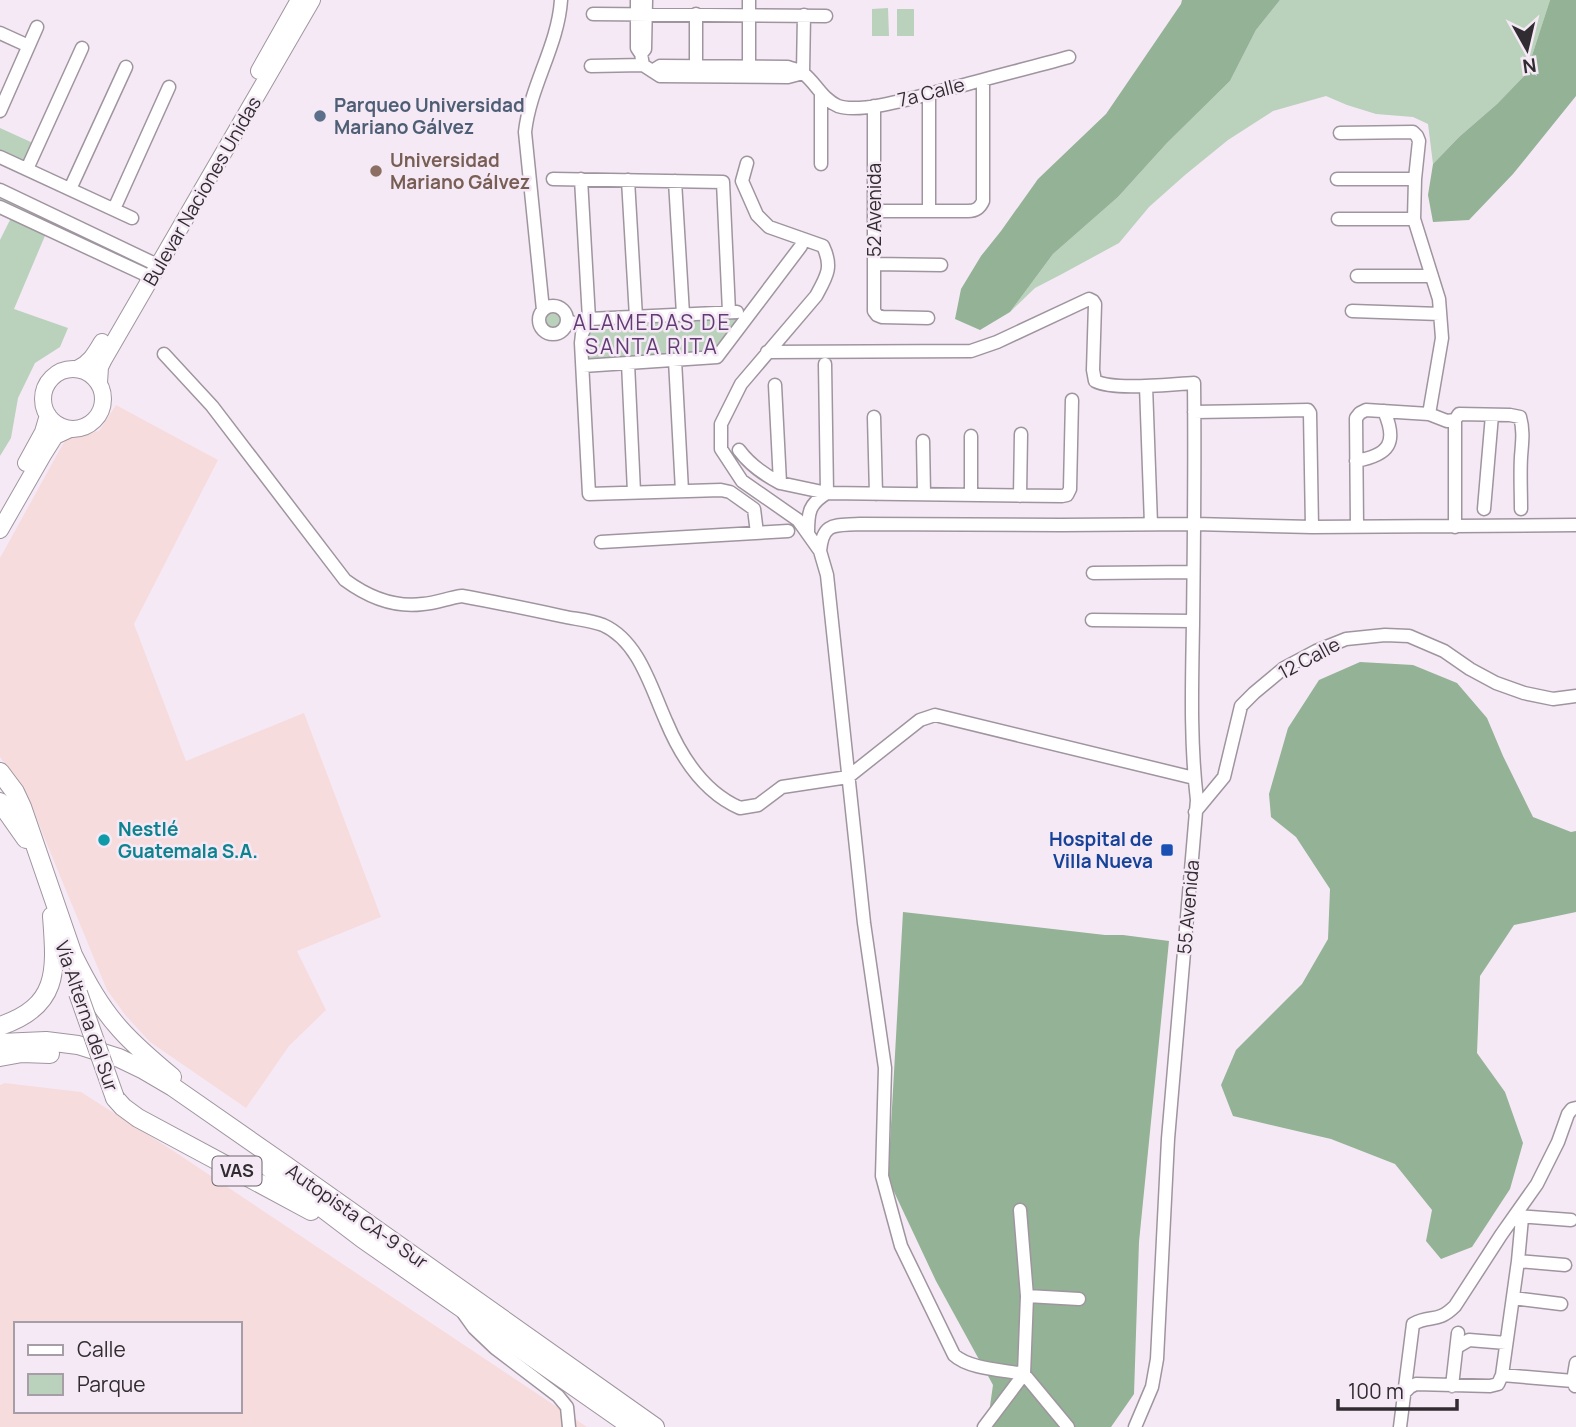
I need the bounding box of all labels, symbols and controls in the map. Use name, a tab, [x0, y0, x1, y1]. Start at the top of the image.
north arrow	[1492, 14, 1562, 84]
text: N	[1521, 52, 1538, 80]
street label: 7a Calle	[895, 71, 967, 113]
street label: Bulevar Naciones Unidas	[137, 91, 267, 291]
place label: Parqueo Universidad Mariano Gálvez	[334, 92, 525, 140]
marker: Parqueo Universidad Mariano Gálvez	[312, 108, 328, 124]
place label: Universidad Mariano Gálvez	[390, 147, 530, 195]
marker: Universidad Mariano Gálvez	[368, 163, 384, 179]
street label: 52 Avenida	[861, 163, 887, 257]
district label: ALAMEDAS DE SANTA RITA	[573, 308, 731, 360]
street label: 12 Calle	[1274, 631, 1344, 685]
place label: Nestlé Guatemala S.A.	[118, 816, 258, 864]
place label: Hospital de Villa Nueva	[1049, 826, 1153, 874]
marker: Nestlé Guatemala S.A.	[96, 832, 112, 848]
marker: Hospital de Villa Nueva	[1159, 842, 1175, 858]
street label: 55 Avenida	[1171, 859, 1205, 955]
street label: Vía Alterna del Sur	[49, 937, 125, 1095]
road number: VAS	[212, 1156, 262, 1186]
street label: Autopista CA-9 Sur	[281, 1157, 433, 1275]
legend	[14, 1322, 242, 1413]
text: Calle	[77, 1335, 126, 1363]
scale bar	[1338, 1368, 1457, 1412]
text: Parque	[77, 1370, 146, 1398]
text: 100 m	[1348, 1377, 1404, 1405]

